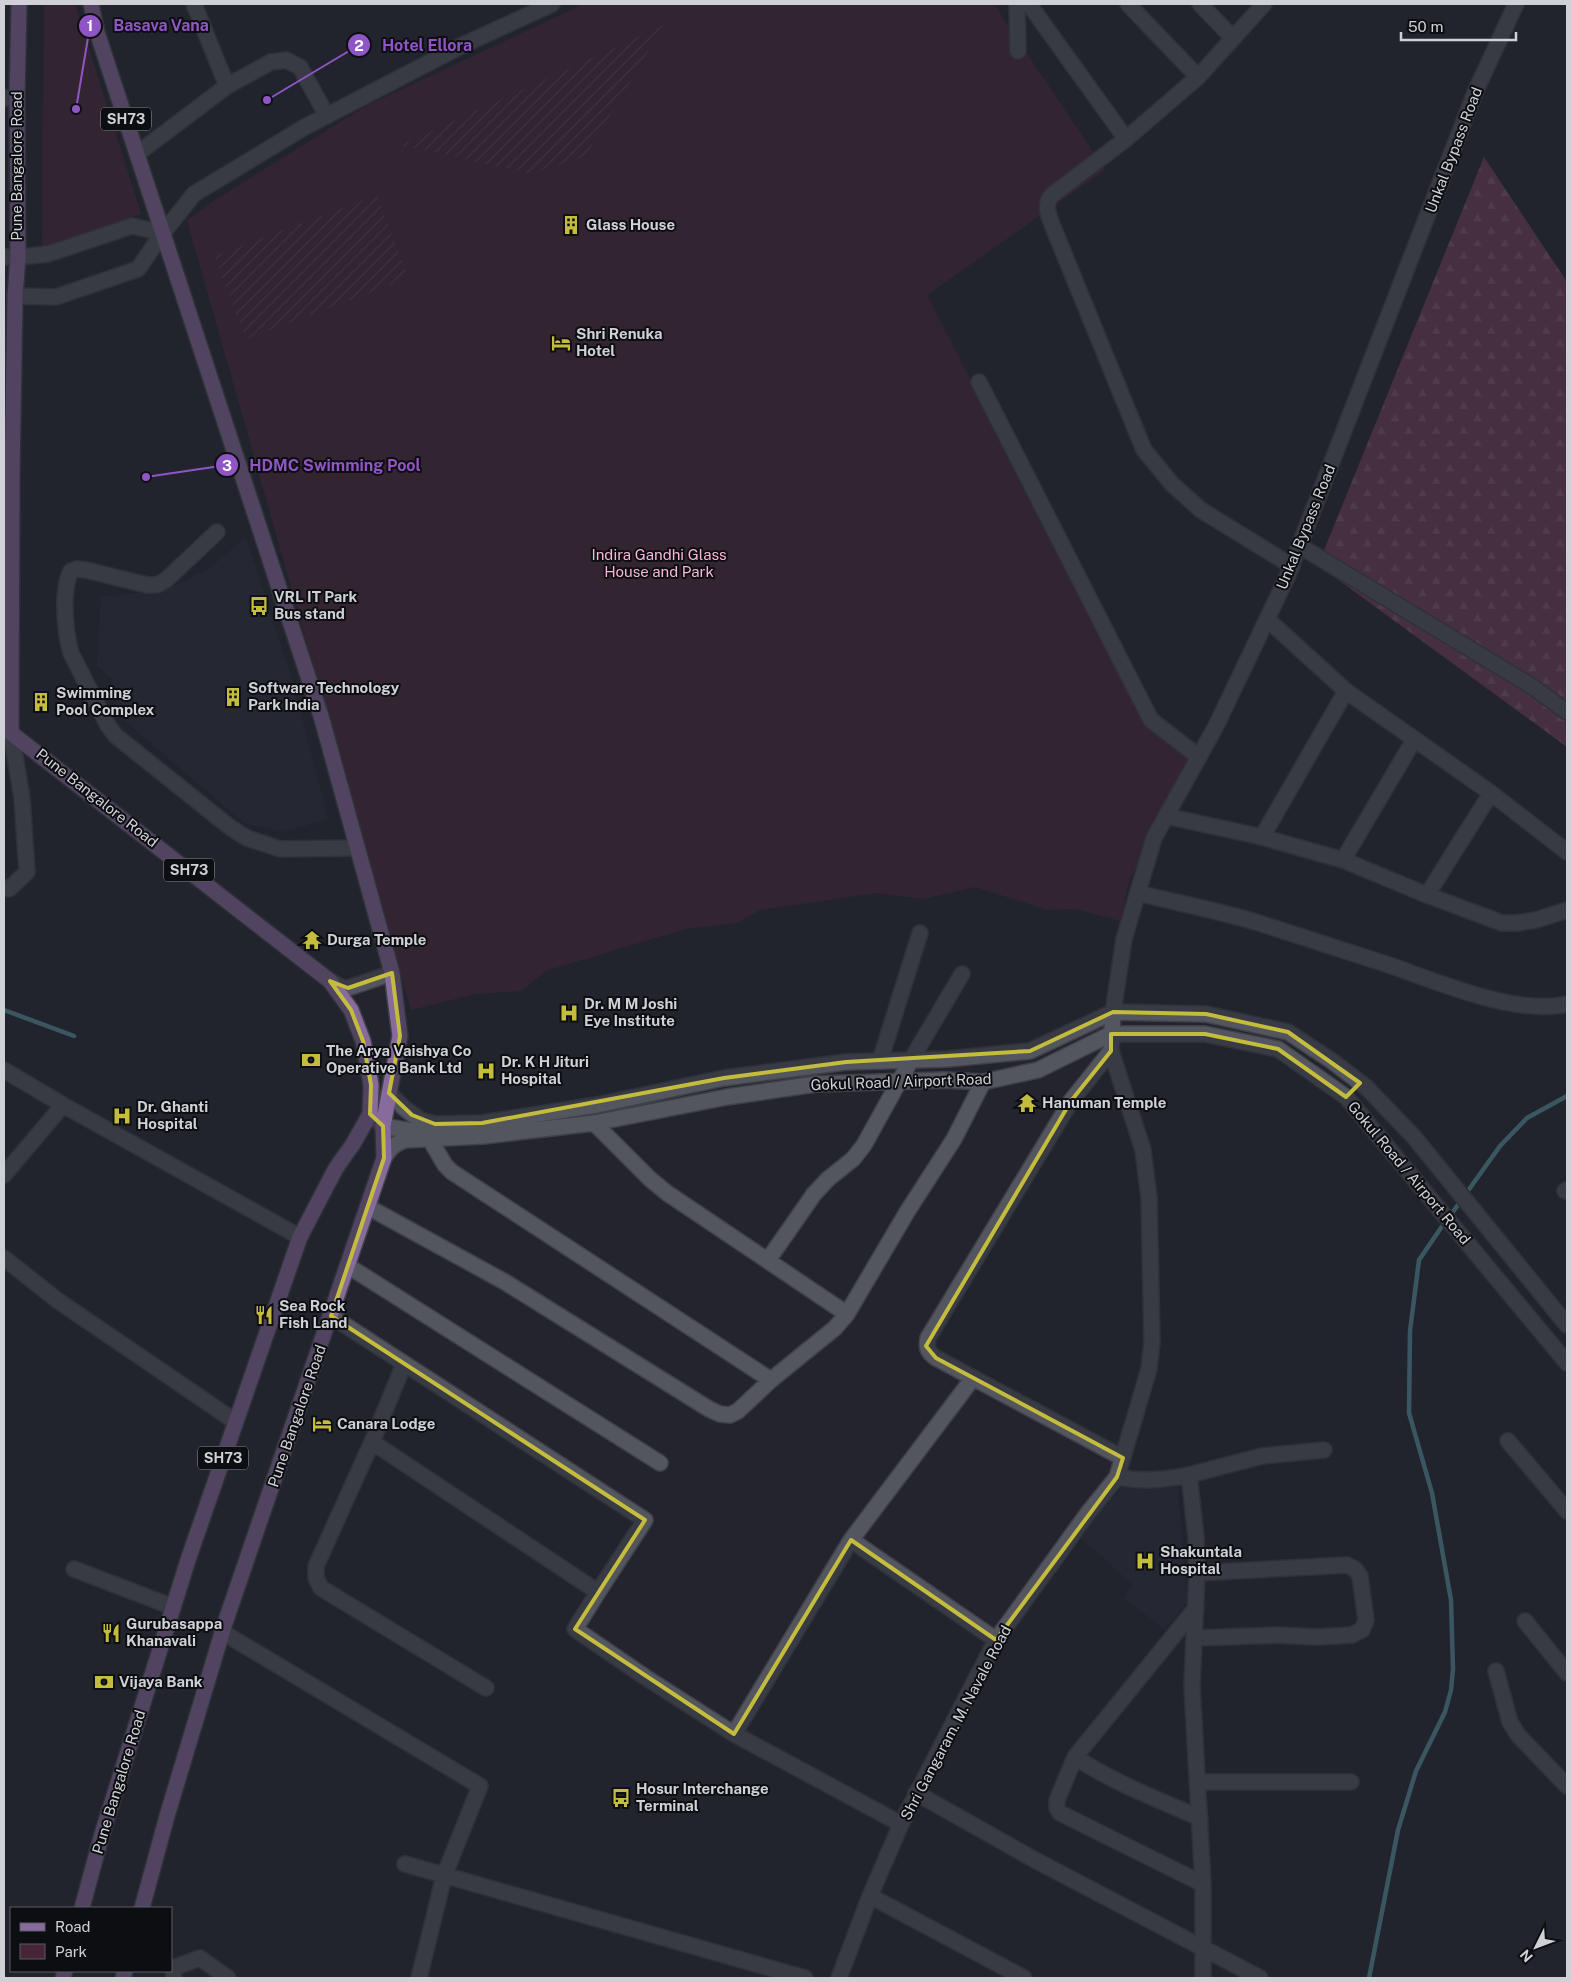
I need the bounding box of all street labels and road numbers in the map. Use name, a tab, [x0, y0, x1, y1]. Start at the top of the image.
street label: Unkal Bypass Road	[1422, 85, 1485, 215]
street label: Pune Bangalore Road	[8, 91, 25, 241]
road number: SH73	[101, 108, 151, 130]
street label: Unkal Bypass Road	[1273, 462, 1338, 592]
street label: Pune Bangalore Road	[33, 745, 161, 850]
road number: SH73	[164, 858, 214, 882]
street label: Gokul Road / Airport Road	[810, 1070, 992, 1093]
street label: Gokul Road / Airport Road	[1345, 1098, 1474, 1248]
street label: Pune Bangalore Road	[264, 1342, 329, 1489]
road number: SH73	[198, 1446, 248, 1470]
street label: Shri Gangaram. M. Navale Road	[897, 1623, 1014, 1823]
street label: Pune Bangalore Road	[89, 1708, 148, 1856]

